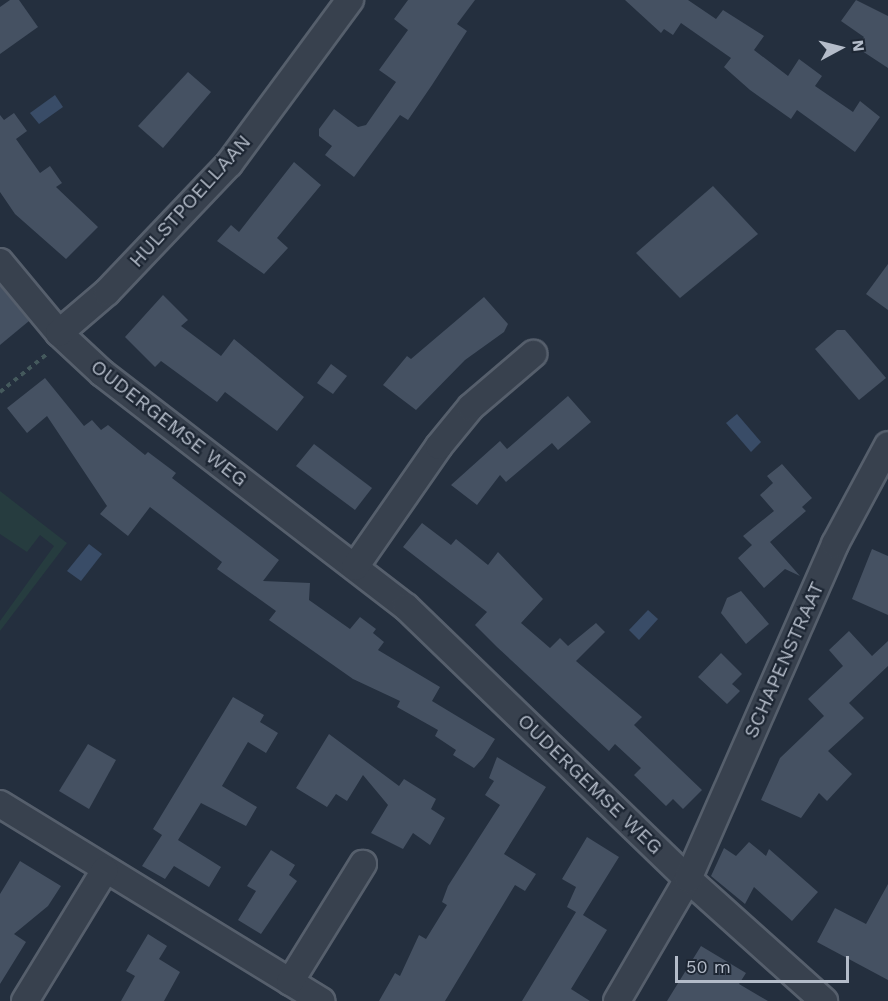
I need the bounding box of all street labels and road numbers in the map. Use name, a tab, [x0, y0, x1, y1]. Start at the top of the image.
street label: HULSTPOELLAAN	[124, 130, 256, 272]
street label: OUDERGEMSE WEG	[86, 354, 252, 492]
street label: SCHAPENSTRAAT	[739, 578, 829, 742]
street label: OUDERGEMSE WEG	[512, 709, 668, 859]

